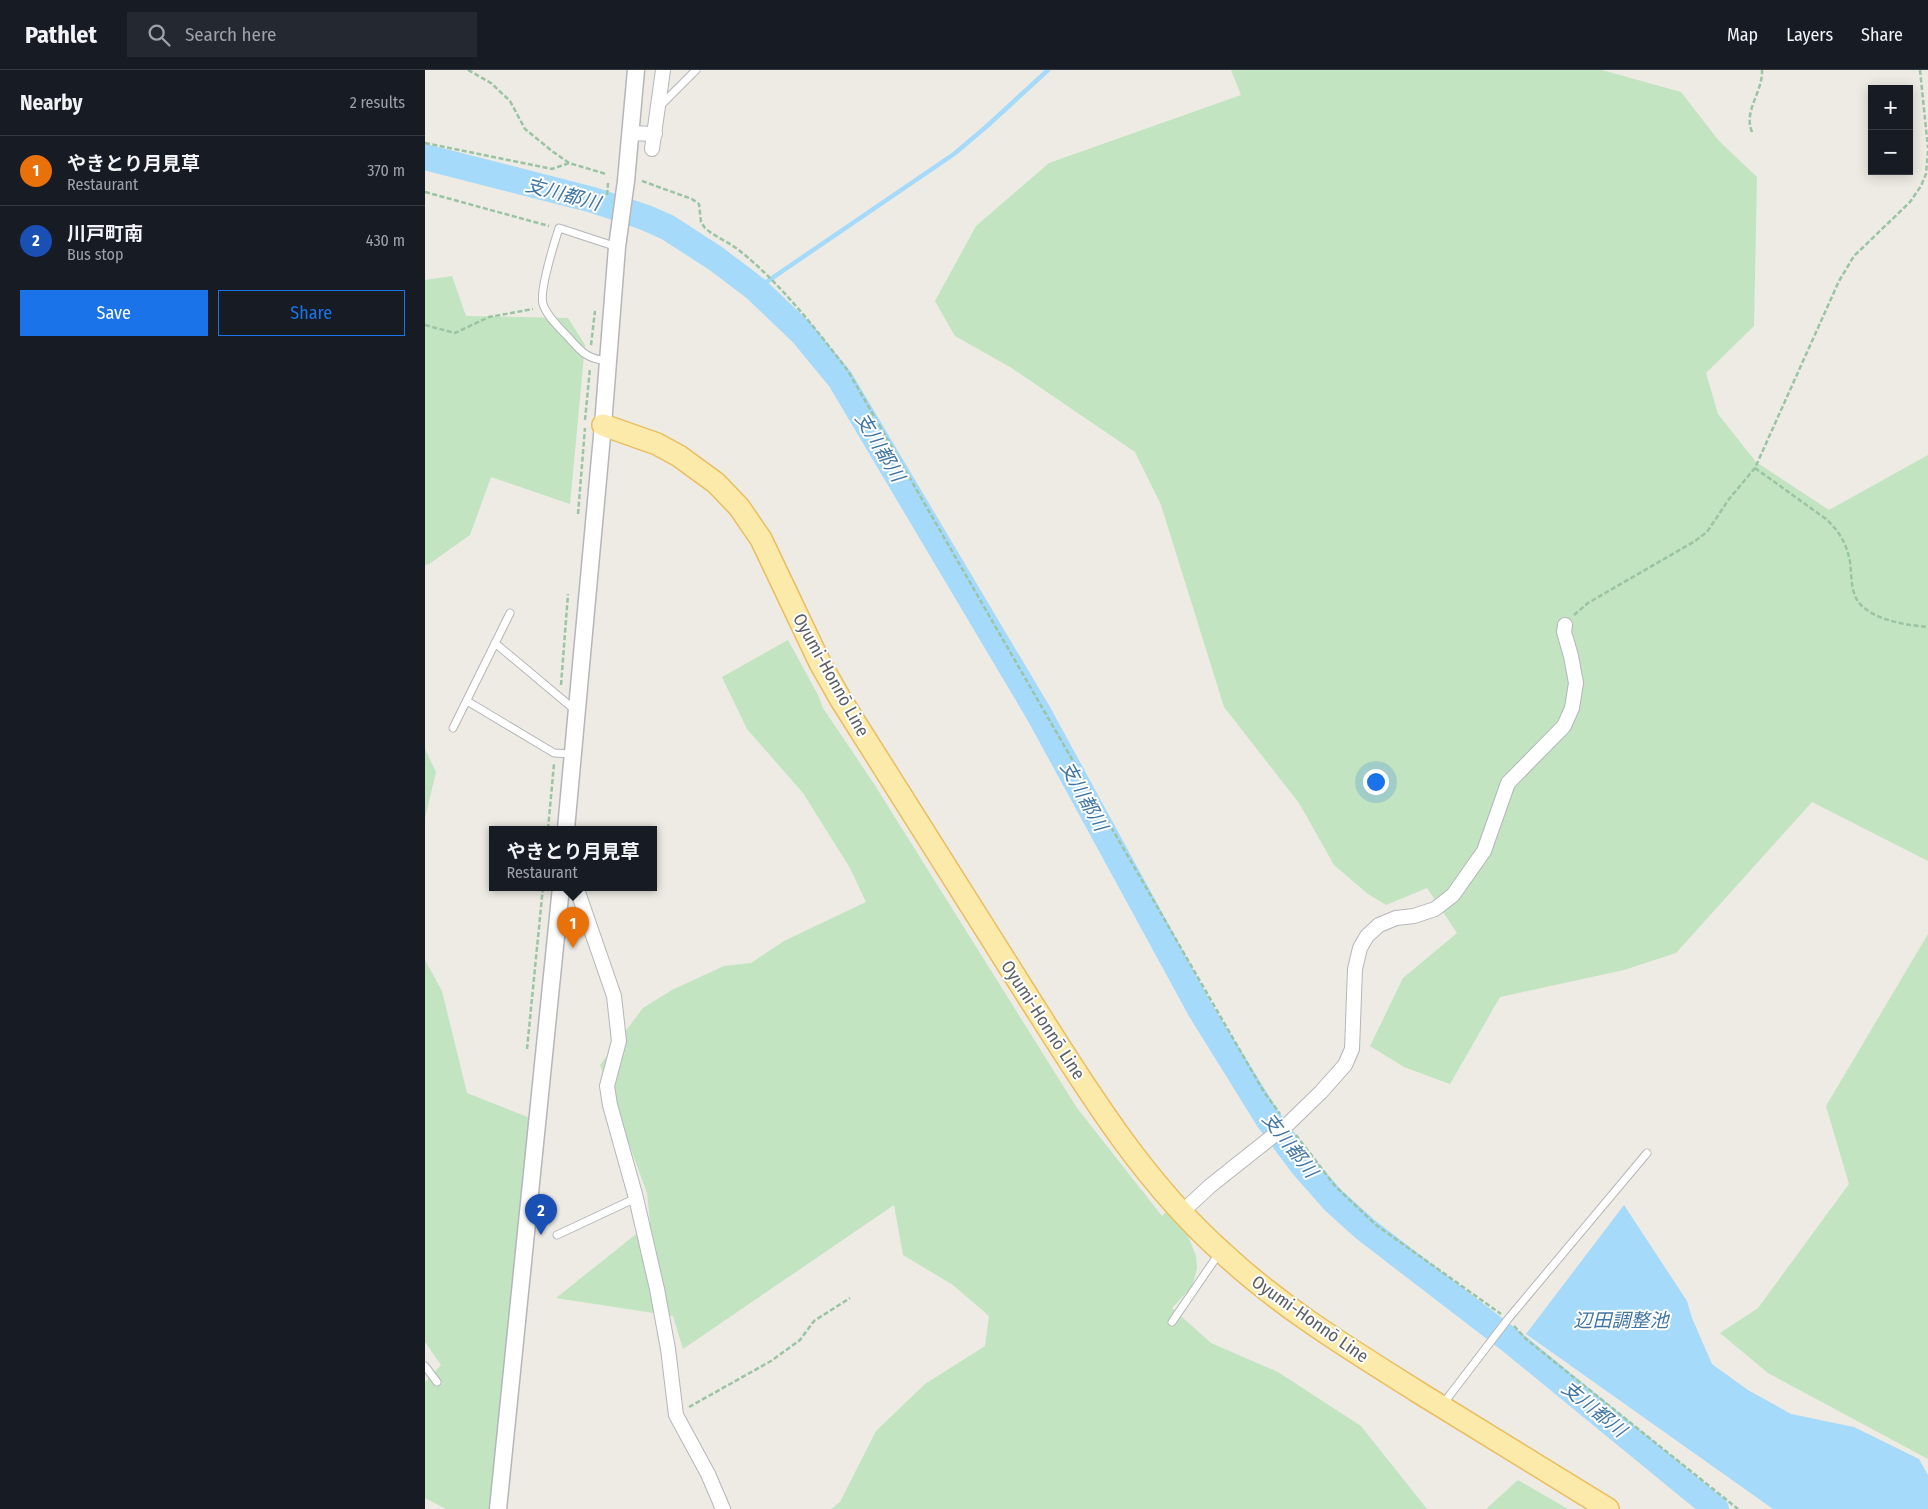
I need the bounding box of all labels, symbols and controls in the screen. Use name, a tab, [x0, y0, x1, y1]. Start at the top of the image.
search box	[127, 12, 477, 57]
text: Pathlet	[25, 21, 97, 49]
icon: search	[145, 21, 173, 49]
text: Search here	[185, 23, 276, 46]
text: Map	[1727, 24, 1758, 46]
text: Layers	[1786, 24, 1833, 46]
text: Share	[1861, 24, 1903, 46]
map controls	[1868, 85, 1913, 175]
button: +	[1868, 85, 1913, 130]
text: Nearby	[20, 90, 82, 116]
text: 2 results	[350, 93, 405, 112]
button: −	[1868, 130, 1913, 175]
text: やきとり月見草	[67, 152, 200, 175]
text: 1	[33, 161, 39, 180]
text: 370 m	[367, 161, 405, 180]
water label: 支川都川	[523, 173, 605, 215]
text: Restaurant	[67, 175, 138, 194]
text: 川戸町南	[67, 222, 143, 245]
text: 2	[32, 231, 40, 250]
text: 430 m	[366, 231, 405, 250]
text: Bus stop	[67, 245, 123, 264]
button: Save	[20, 290, 208, 336]
button: Share	[218, 290, 405, 336]
water label: 支川都川	[851, 408, 910, 487]
street label: Oyumi-Honnō Line	[788, 609, 874, 741]
water label: 支川都川	[1056, 757, 1113, 837]
your location	[1363, 769, 1389, 795]
popup	[489, 826, 657, 891]
text: やきとり月見草	[506, 840, 640, 863]
text: Restaurant	[506, 863, 578, 882]
pin: 1	[557, 907, 589, 948]
street label: Oyumi-Honnō Line	[996, 956, 1090, 1084]
water label: 支川都川	[1258, 1108, 1324, 1184]
pin: 2	[525, 1194, 557, 1235]
street label: Oyumi-Honnō Line	[1247, 1270, 1373, 1368]
water label: 辺田調整池	[1573, 1309, 1670, 1332]
water label: 支川都川	[1557, 1376, 1632, 1443]

